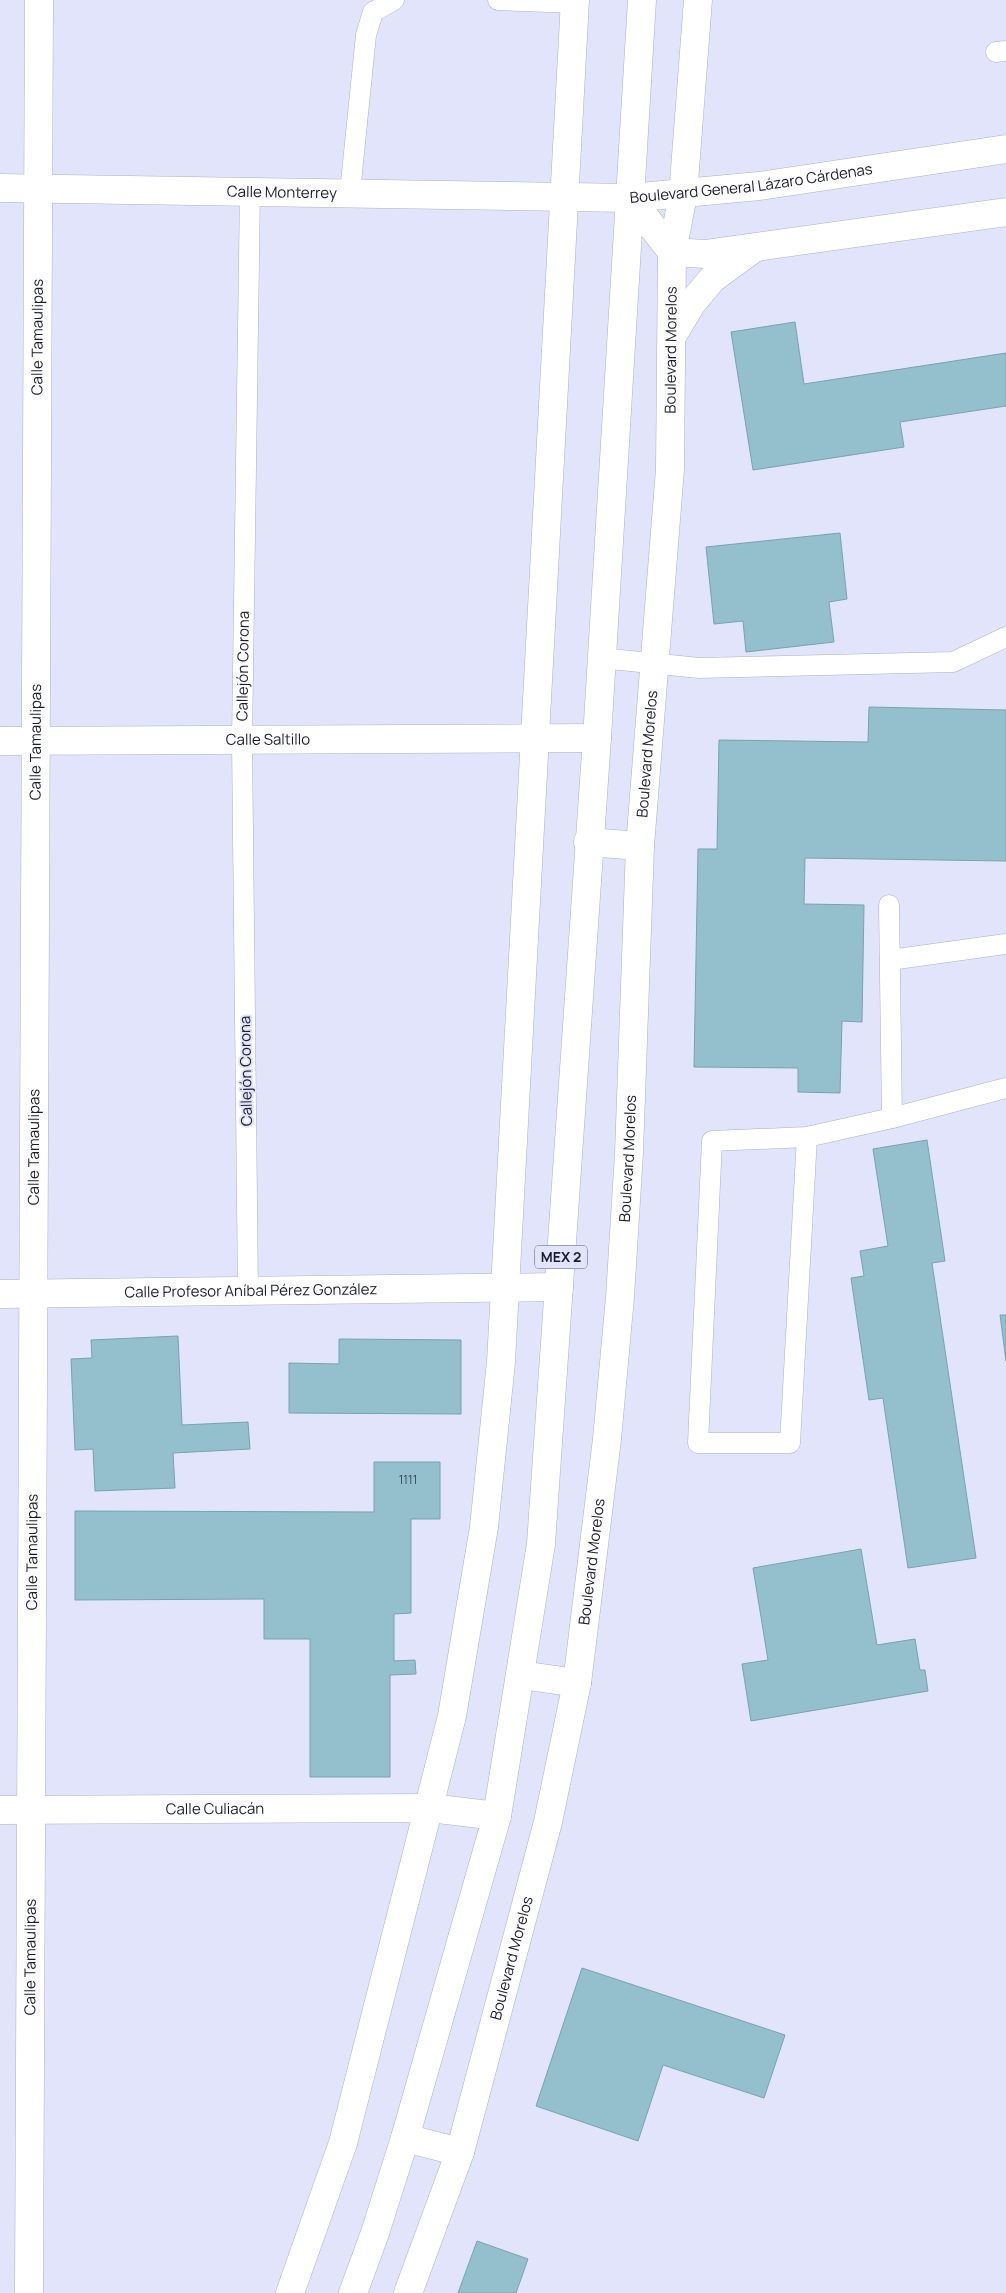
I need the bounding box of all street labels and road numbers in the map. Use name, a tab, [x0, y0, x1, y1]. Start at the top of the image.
street label: Boulevard General Lázaro Cárdenas	[629, 158, 874, 208]
street label: Calle Monterrey	[227, 181, 337, 203]
street label: Calle Tamaulipas	[26, 279, 48, 395]
street label: Boulevard Morelos	[660, 286, 682, 414]
street label: Callejón Corona	[231, 611, 254, 721]
street label: Calle Tamaulipas	[25, 684, 46, 800]
street label: Boulevard Morelos	[631, 690, 662, 818]
street label: Calle Saltillo	[226, 728, 310, 750]
street label: Callejón Corona	[234, 1016, 257, 1126]
street label: Calle Tamaulipas	[23, 1089, 44, 1205]
street label: Boulevard Morelos	[614, 1094, 641, 1223]
road number: MEX 2	[535, 1246, 587, 1268]
street label: Calle Profesor Aníbal Pérez González	[124, 1278, 378, 1302]
street label: Calle Tamaulipas	[21, 1494, 42, 1610]
street label: Boulevard Morelos	[573, 1497, 610, 1626]
street label: Calle Culiacán	[166, 1798, 264, 1819]
street label: Boulevard Morelos	[485, 1894, 538, 2022]
street label: Calle Tamaulipas	[19, 1899, 41, 2015]

